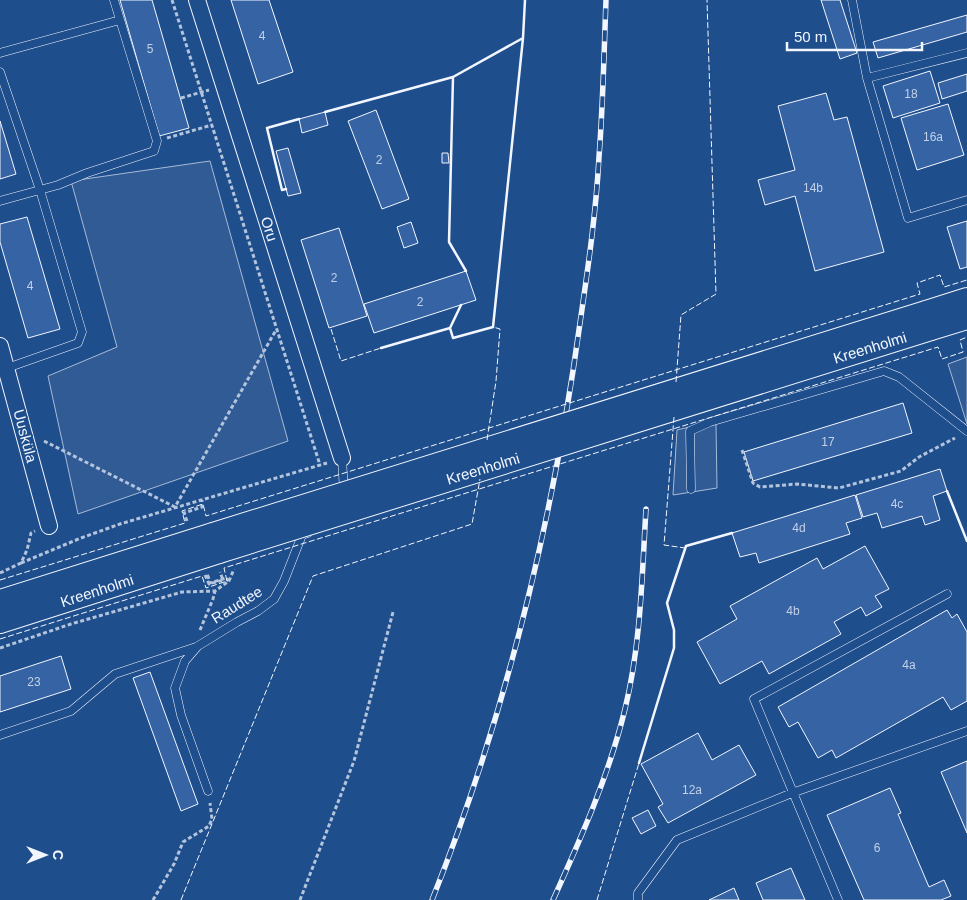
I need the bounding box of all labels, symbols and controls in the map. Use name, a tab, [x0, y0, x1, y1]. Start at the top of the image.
scale bar	[787, 20, 922, 52]
text: 50 m	[794, 28, 827, 45]
house number: 4	[259, 29, 266, 43]
house number: 5	[147, 42, 154, 56]
house number: 18	[904, 87, 918, 101]
house number: 16a	[923, 130, 943, 144]
house number: 2	[376, 153, 383, 167]
house number: 14b	[803, 181, 823, 195]
street label: Oru	[258, 214, 281, 243]
house number: 2	[331, 271, 338, 285]
house number: 4	[27, 279, 34, 293]
house number: 2	[417, 295, 424, 309]
street label: Kreenholmi	[831, 328, 909, 367]
street label: Uusküla	[10, 407, 41, 465]
house number: 17	[821, 435, 835, 449]
street label: Kreenholmi	[444, 449, 522, 488]
house number: 4c	[891, 497, 903, 511]
house number: 4d	[792, 521, 806, 535]
street label: Kreenholmi	[58, 571, 136, 610]
street label: Raudtee	[208, 582, 265, 627]
house number: 4b	[786, 604, 800, 618]
house number: 4a	[902, 658, 916, 672]
house number: 23	[27, 675, 41, 689]
house number: 12a	[682, 783, 702, 797]
north arrow	[20, 830, 70, 880]
house number: 6	[874, 841, 881, 855]
text: С	[50, 850, 66, 860]

